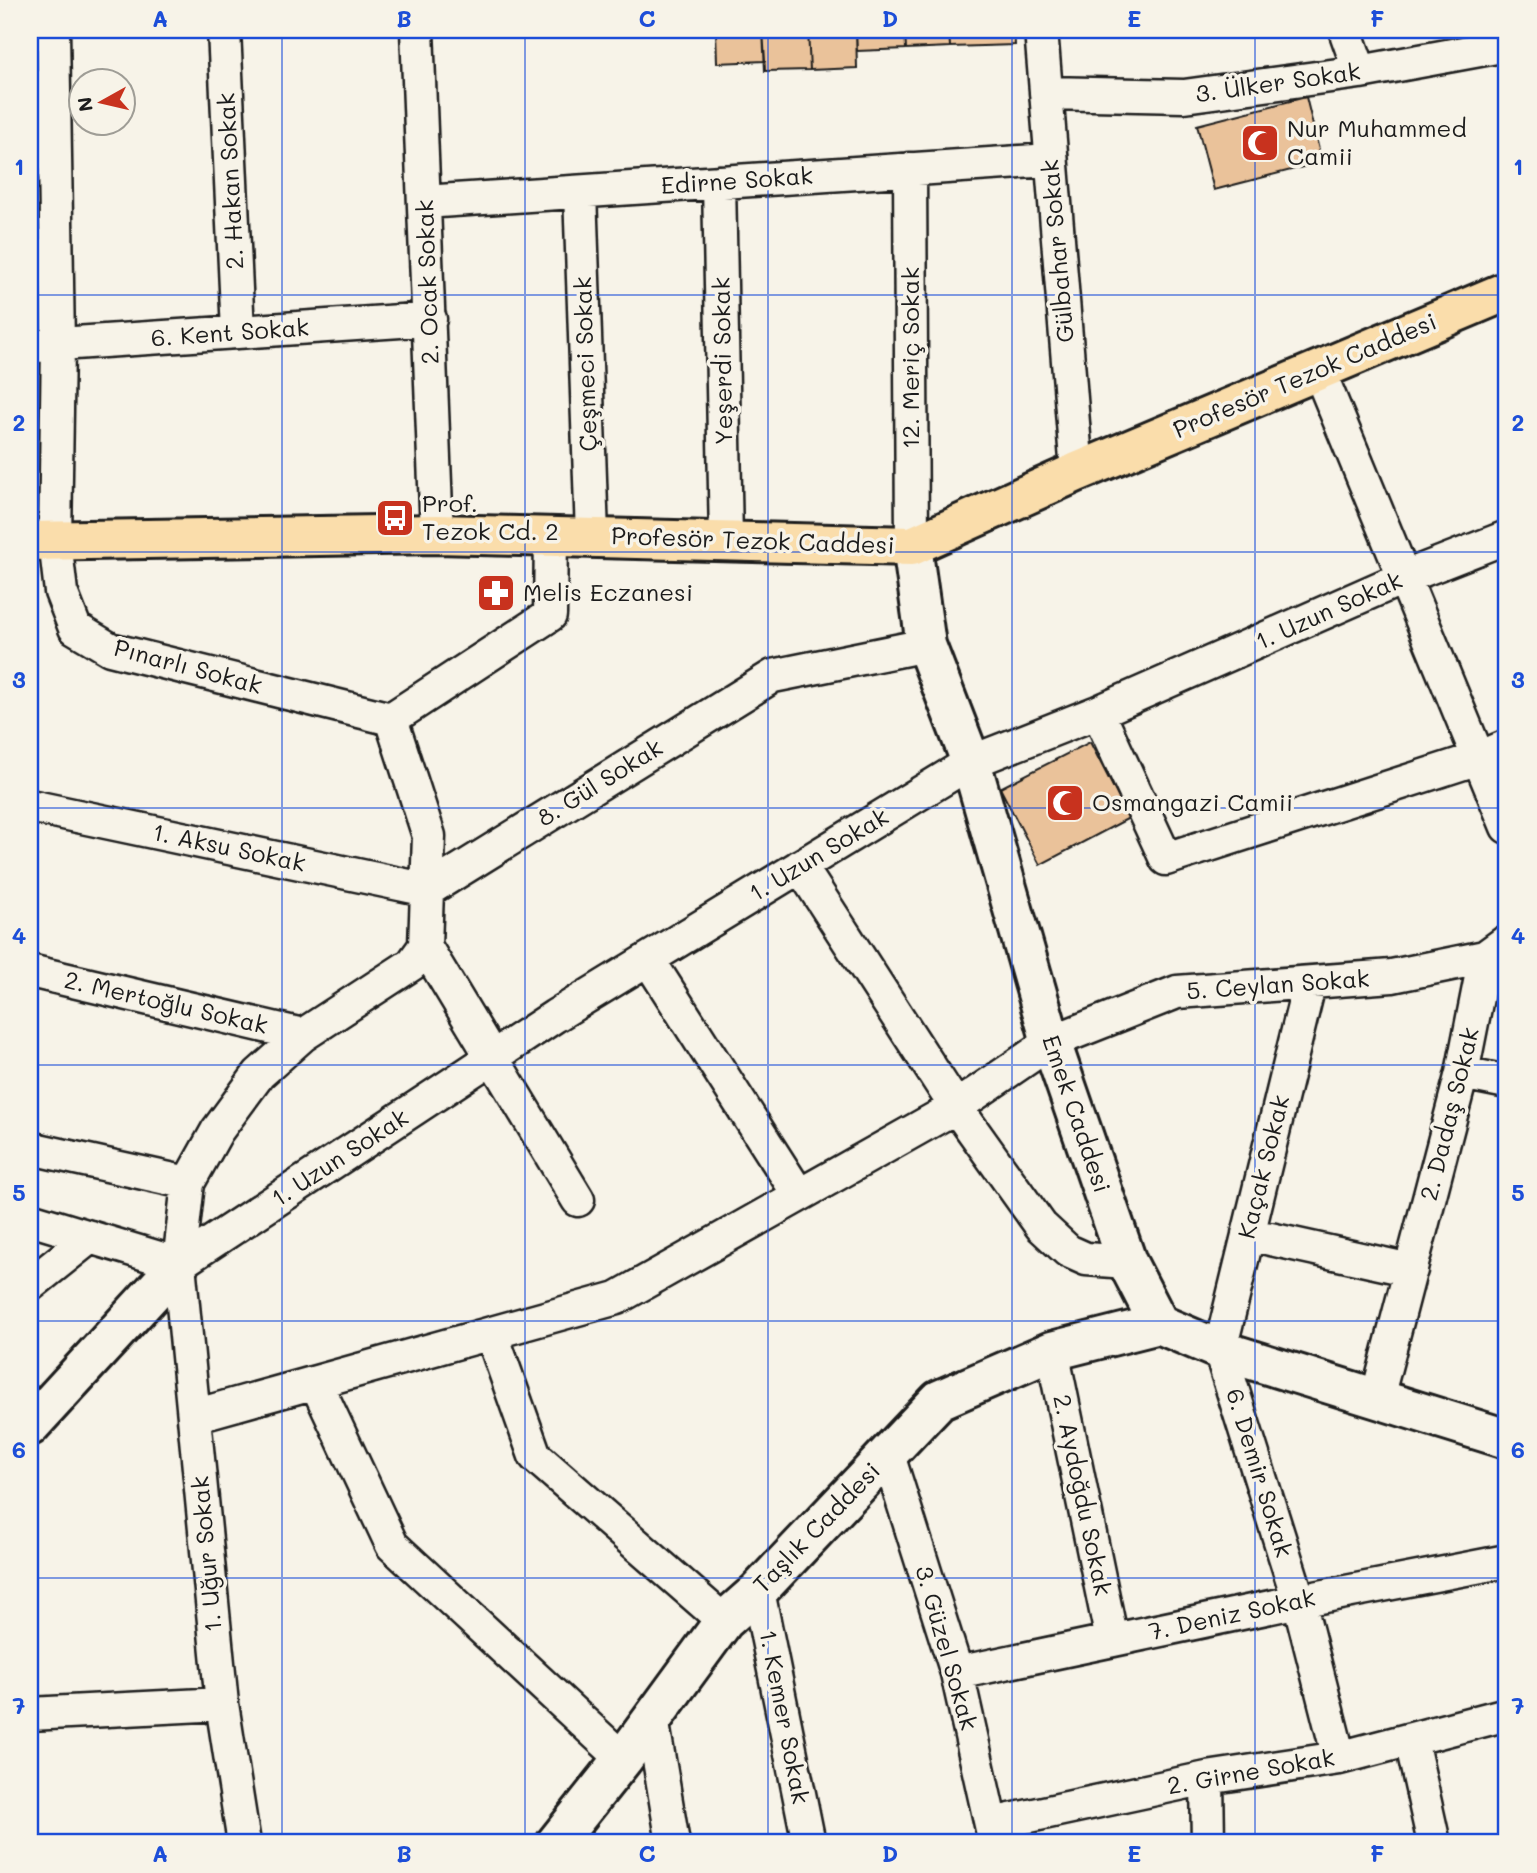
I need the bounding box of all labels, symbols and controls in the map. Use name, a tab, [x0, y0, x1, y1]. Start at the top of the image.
text: A	[152, 3, 168, 33]
text: B	[396, 3, 412, 33]
text: C	[638, 3, 656, 33]
text: D	[882, 3, 898, 33]
text: E	[1127, 3, 1141, 33]
text: F	[1370, 3, 1384, 33]
street label: 3. Ülker Sokak	[1193, 55, 1362, 108]
north arrow	[66, 66, 136, 136]
street label: 2. Hakan Sokak	[209, 92, 250, 270]
text: N	[71, 96, 98, 113]
place label: Nur Muhammed Camii	[1287, 112, 1467, 171]
mosque icon: Nur Muhammed Camii	[1239, 122, 1281, 164]
text: 1	[14, 151, 24, 181]
text: 1	[1513, 151, 1523, 181]
street label: Gülbahar Sokak	[1033, 158, 1080, 344]
street label: Edirne Sokak	[660, 159, 814, 200]
street label: 2. Ocak Sokak	[408, 199, 445, 365]
street label: 12. Meriç Sokak	[894, 267, 925, 449]
street label: Çeşmeci Sokak	[566, 276, 603, 452]
street label: Yeşerdi Sokak	[705, 277, 738, 445]
street label: Profesör Tezok Caddesi	[1168, 305, 1441, 444]
street label: 6. Kent Sokak	[150, 311, 310, 352]
text: 2	[13, 407, 25, 437]
text: 2	[1512, 407, 1524, 437]
place label: Prof. Tezok Cd. 2	[422, 487, 559, 546]
bus stop icon: Prof. Tezok Cd. 2	[374, 497, 416, 539]
street label: Profesör Tezok Caddesi	[611, 519, 895, 560]
street label: 1. Uzun Sokak	[1250, 564, 1406, 656]
pharmacy icon: Melis Eczanesi	[475, 572, 517, 614]
place label: Melis Eczanesi	[523, 576, 693, 607]
street label: Pınarlı Sokak	[111, 631, 266, 700]
text: 3	[12, 664, 26, 694]
text: 3	[1511, 664, 1525, 694]
street label: 8. Gül Sokak	[531, 731, 668, 833]
mosque icon: Osmangazi Camii	[1044, 782, 1086, 824]
place label: Osmangazi Camii	[1092, 786, 1293, 817]
street label: 1. Uzun Sokak	[743, 800, 894, 907]
street label: 1. Aksu Sokak	[150, 815, 309, 878]
text: 4	[12, 920, 26, 950]
text: 4	[1511, 920, 1525, 950]
street label: 5. Ceylan Sokak	[1185, 962, 1370, 1005]
street label: 2. Mertoğlu Sokak	[62, 963, 271, 1040]
street label: 2. Dadaş Sokak	[1412, 1024, 1485, 1203]
street label: Emek Caddesi	[1036, 1031, 1119, 1196]
street label: Kaçak Sokak	[1230, 1091, 1295, 1242]
street label: 1. Uzun Sokak	[265, 1101, 414, 1213]
text: 5	[12, 1177, 26, 1207]
text: 5	[1511, 1177, 1525, 1207]
street label: 6. Demir Sokak	[1220, 1384, 1301, 1561]
street label: 2. Aydoğdu Sokak	[1047, 1391, 1120, 1598]
text: 6	[12, 1434, 26, 1464]
text: 6	[1511, 1434, 1525, 1464]
street label: Taşlık Caddesi	[746, 1455, 886, 1599]
street label: 1. Uğur Sokak	[183, 1475, 228, 1633]
street label: 3. Güzel Sokak	[909, 1562, 986, 1733]
street label: 7. Deniz Sokak	[1146, 1581, 1318, 1646]
street label: 1. Kemer Sokak	[753, 1627, 818, 1806]
text: 7	[13, 1690, 26, 1720]
text: 7	[1512, 1690, 1525, 1720]
street label: 2. Girne Sokak	[1165, 1741, 1337, 1800]
text: A	[152, 1838, 168, 1868]
text: B	[396, 1838, 412, 1868]
text: C	[638, 1838, 656, 1868]
text: D	[882, 1838, 898, 1868]
text: E	[1127, 1838, 1141, 1868]
text: F	[1370, 1838, 1384, 1868]

